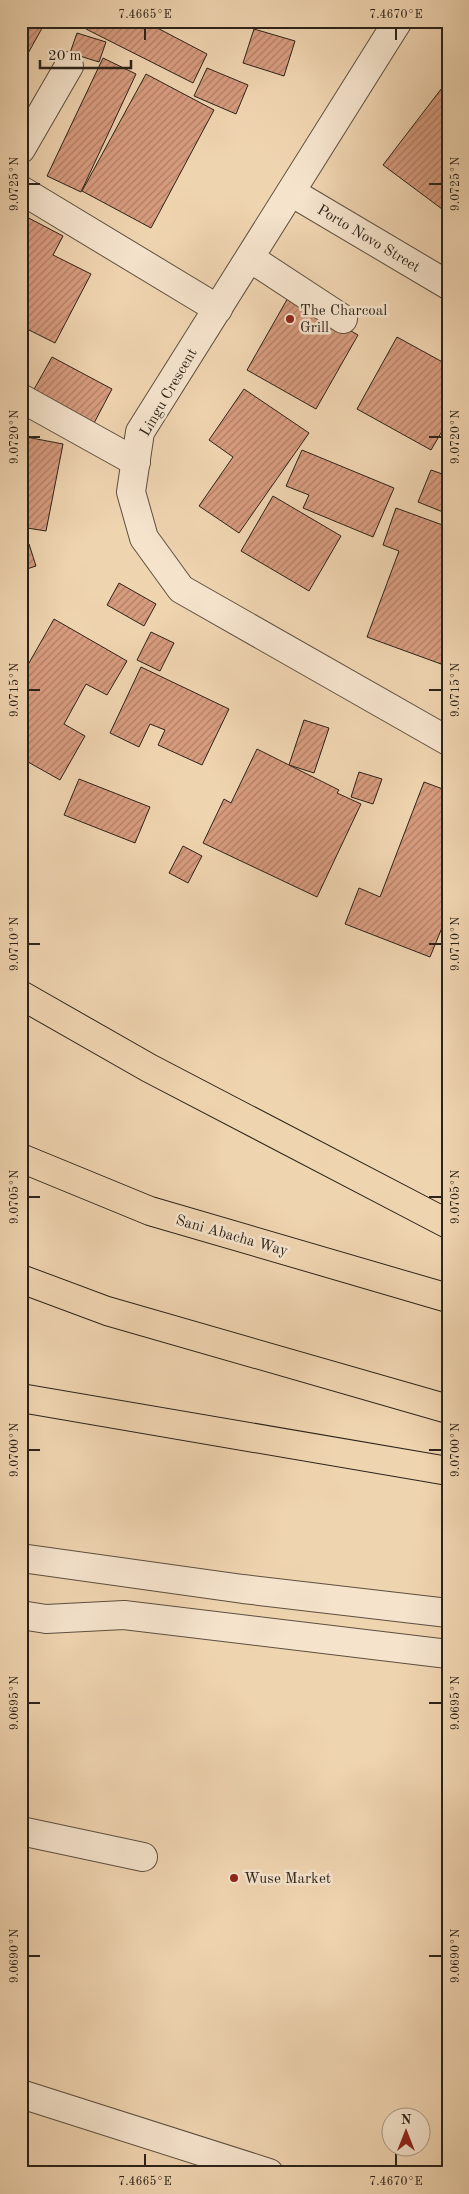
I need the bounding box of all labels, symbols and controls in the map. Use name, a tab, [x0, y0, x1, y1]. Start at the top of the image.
text: 7.4665°E	[118, 8, 172, 21]
text: 7.4670°E	[369, 9, 423, 21]
scale bar	[40, 38, 131, 70]
text: 20 m	[48, 49, 82, 64]
text: 9.0725°N	[8, 157, 21, 211]
text: 9.0725°N	[449, 157, 462, 211]
street label: Porto Novo Street	[314, 203, 422, 276]
place label: The Charcoal Grill	[300, 304, 387, 336]
marker: The Charcoal Grill	[284, 313, 296, 325]
street label: Lingu Crescent	[138, 346, 201, 439]
text: 9.0720°N	[9, 410, 21, 464]
text: 9.0720°N	[450, 410, 462, 464]
text: 9.0715°N	[8, 663, 21, 717]
text: 9.0715°N	[449, 663, 462, 717]
text: 9.0710°N	[9, 917, 21, 971]
text: 9.0710°N	[450, 917, 462, 971]
text: 9.0705°N	[8, 1170, 21, 1224]
text: 9.0705°N	[449, 1170, 462, 1224]
street label: Sani Abacha Way	[174, 1213, 289, 1260]
text: 9.0700°N	[9, 1423, 21, 1477]
text: 9.0700°N	[450, 1423, 462, 1477]
text: 9.0695°N	[8, 1676, 21, 1730]
text: 9.0695°N	[449, 1676, 462, 1730]
marker: Wuse Market	[228, 1872, 240, 1884]
place label: Wuse Market	[244, 1872, 331, 1887]
text: 9.0690°N	[9, 1929, 21, 1983]
text: 9.0690°N	[450, 1929, 462, 1983]
north arrow	[382, 2106, 432, 2156]
text: N	[401, 2113, 412, 2127]
text: 7.4665°E	[118, 2175, 172, 2188]
text: 7.4670°E	[369, 2176, 423, 2188]

